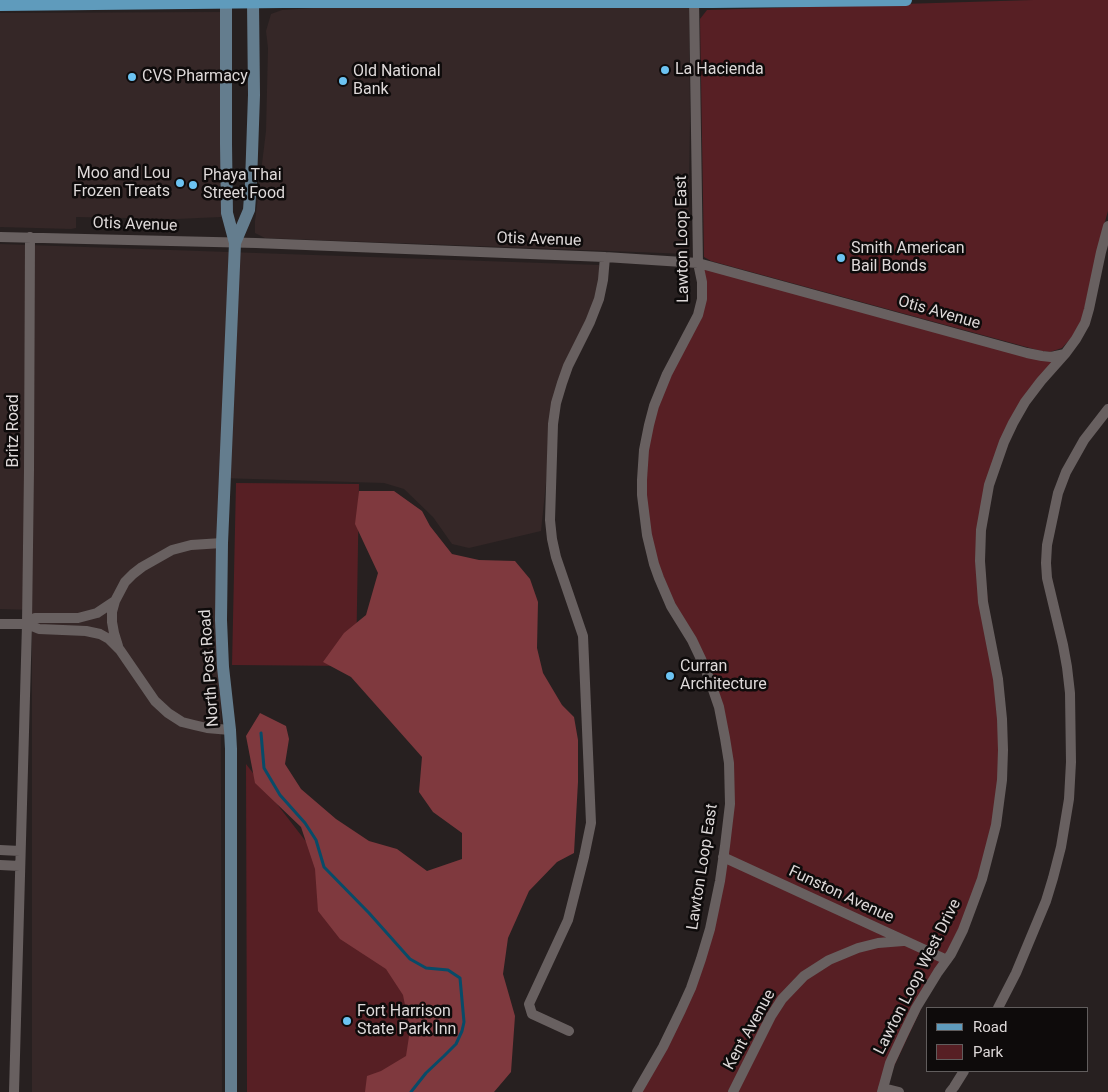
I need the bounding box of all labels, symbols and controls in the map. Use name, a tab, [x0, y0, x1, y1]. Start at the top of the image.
place label: La Hacienda	[675, 60, 764, 80]
place label: Old National Bank	[353, 62, 441, 100]
marker: La Hacienda	[659, 64, 671, 76]
place label: CVS Pharmacy	[142, 67, 248, 87]
marker: CVS Pharmacy	[126, 71, 138, 83]
marker: Old National Bank	[337, 75, 349, 87]
place label: Moo and Lou Frozen Treats	[73, 164, 170, 202]
place label: Phaya Thai Street Food	[203, 166, 285, 204]
street label: Lawton Loop East	[672, 175, 694, 303]
marker: Moo and Lou Frozen Treats	[174, 177, 186, 189]
marker: Phaya Thai Street Food	[187, 179, 199, 191]
street label: Otis Avenue	[92, 214, 178, 236]
street label: Otis Avenue	[496, 229, 582, 251]
place label: Smith American Bail Bonds	[851, 239, 965, 277]
marker: Smith American Bail Bonds	[835, 252, 847, 264]
street label: Otis Avenue	[896, 292, 982, 334]
street label: Britz Road	[4, 394, 24, 468]
street label: North Post Road	[196, 609, 224, 727]
place label: Curran Architecture	[680, 657, 767, 695]
marker: Curran Architecture	[664, 670, 676, 682]
street label: Lawton Loop East	[684, 803, 722, 931]
street label: Funston Avenue	[785, 862, 897, 928]
street label: Lawton Loop West Drive	[870, 896, 966, 1058]
street label: Kent Avenue	[720, 987, 780, 1073]
place label: Fort Harrison State Park Inn	[357, 1002, 456, 1040]
legend	[926, 1007, 1088, 1072]
marker: Fort Harrison State Park Inn	[341, 1015, 353, 1027]
text: Road	[973, 1018, 1007, 1036]
text: Park	[973, 1043, 1003, 1061]

